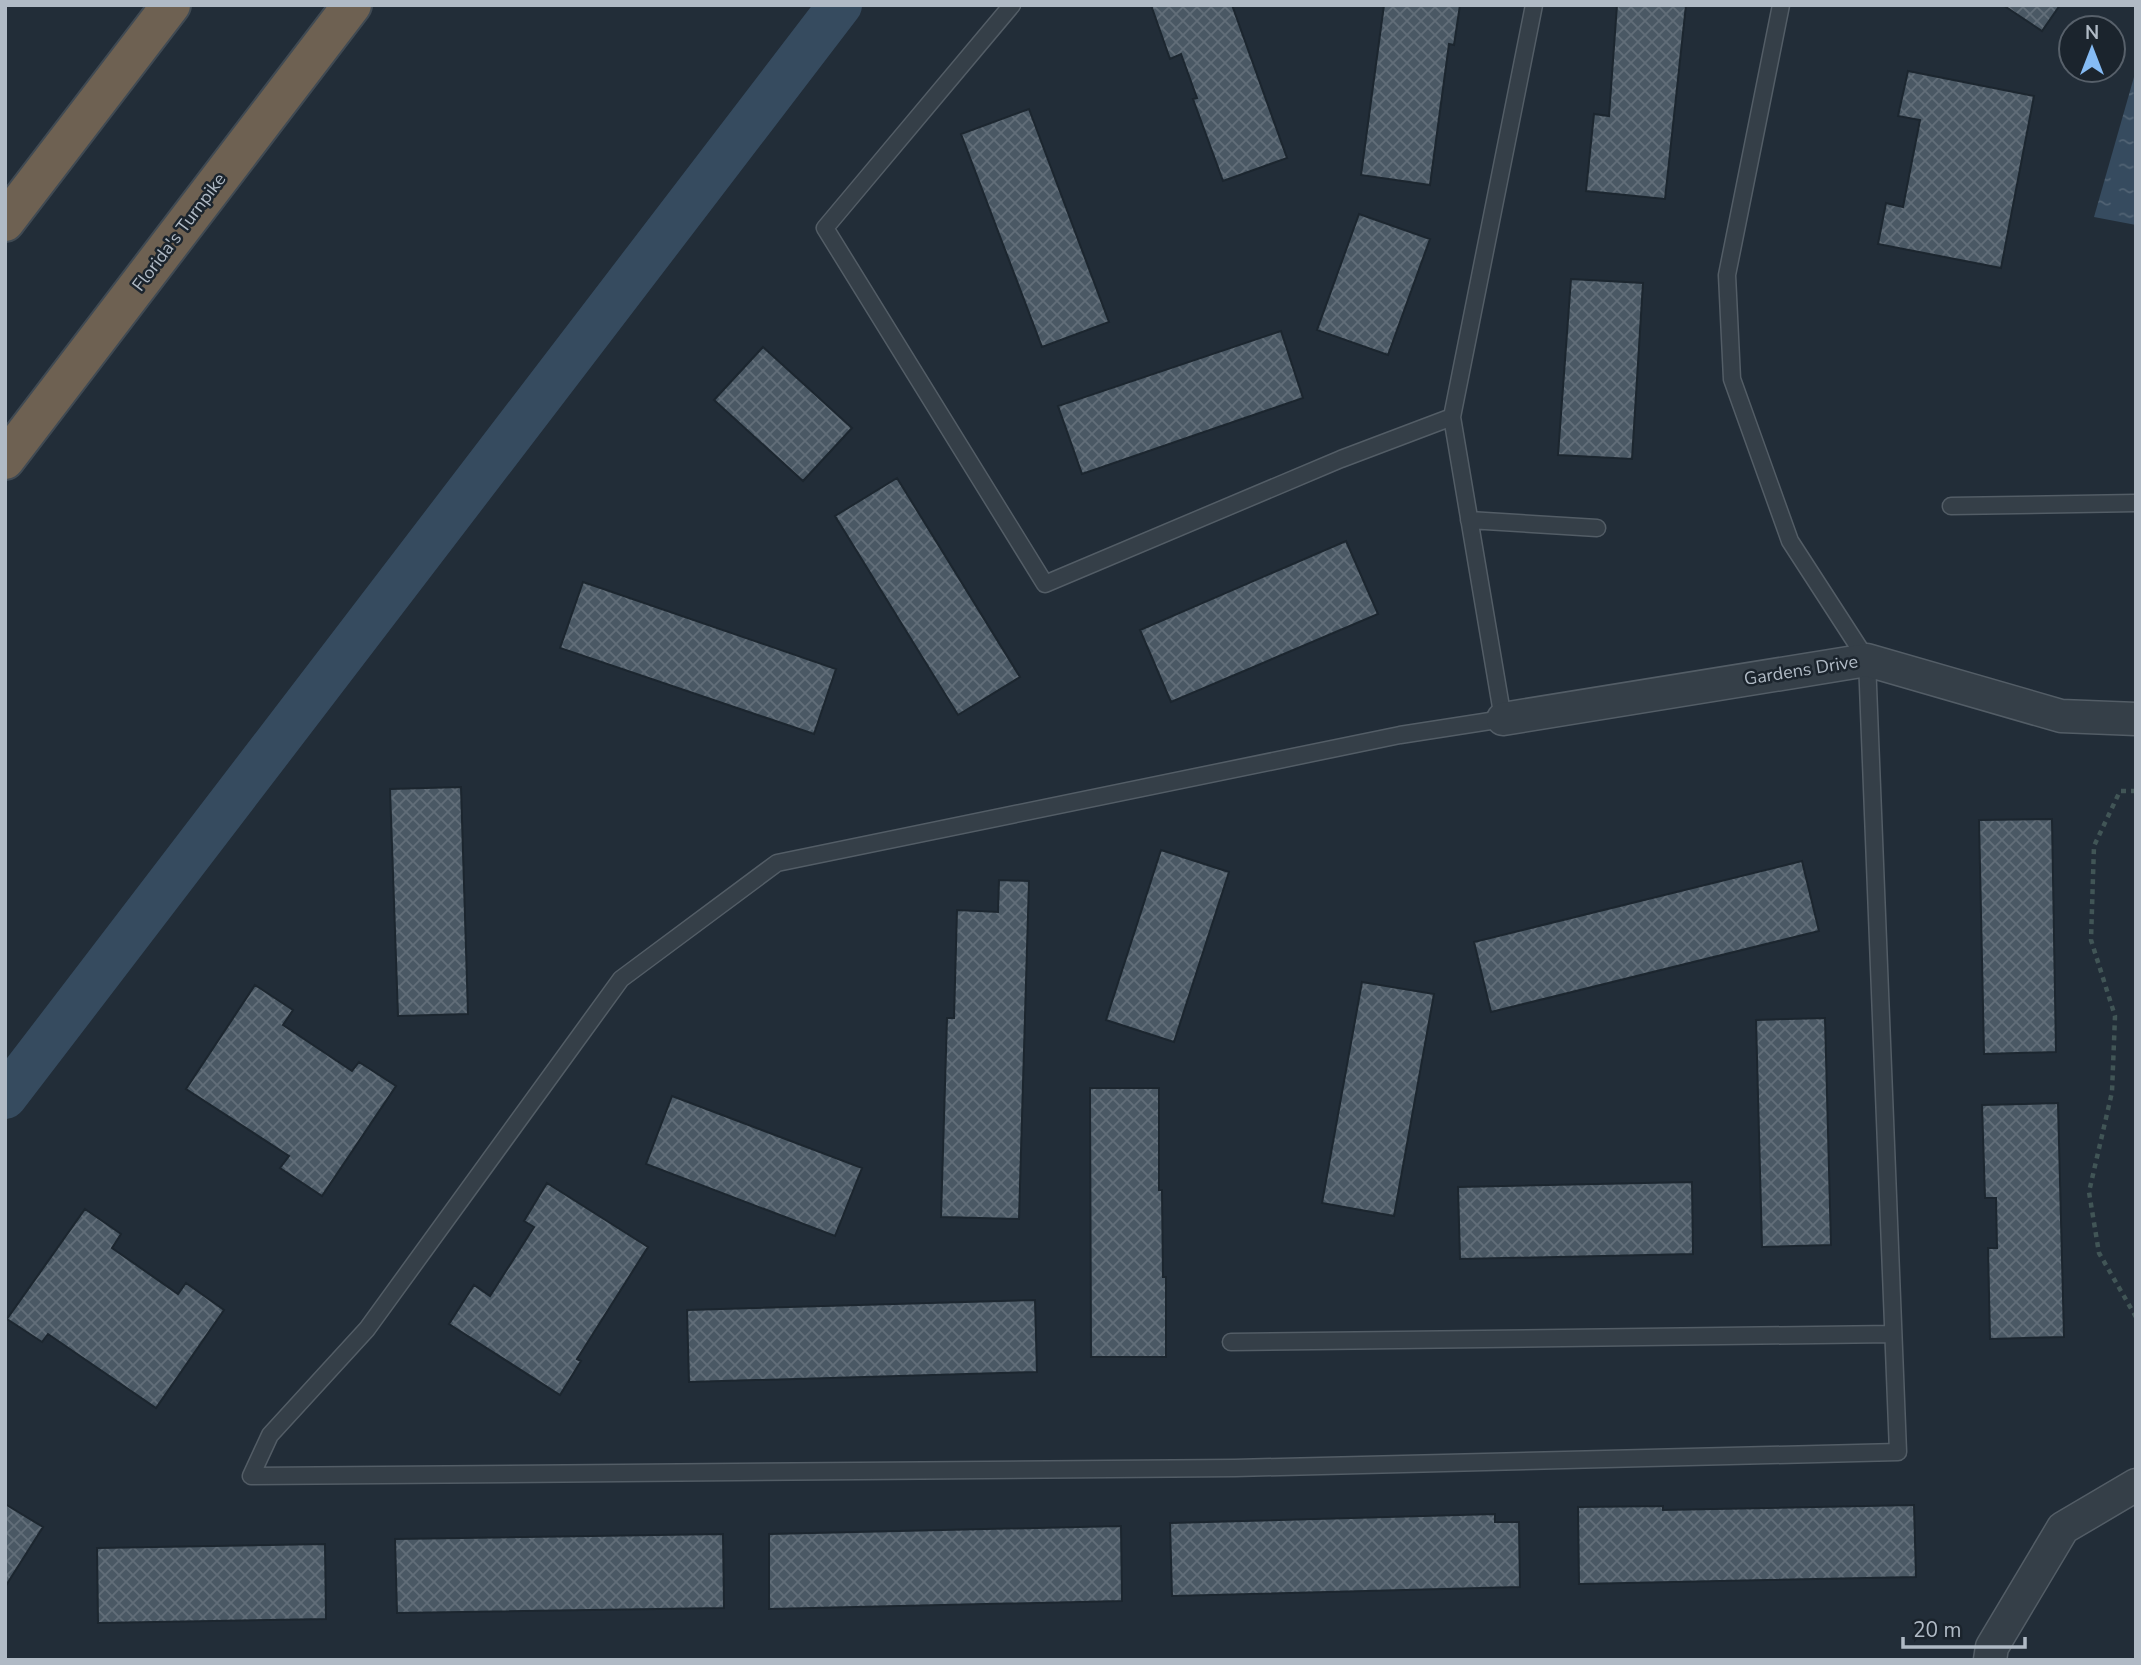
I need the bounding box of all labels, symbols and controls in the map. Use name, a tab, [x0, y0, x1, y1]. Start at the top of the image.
north arrow	[2057, 14, 2127, 84]
text: N	[2085, 20, 2099, 46]
street label: Florida's Turnpike	[127, 168, 231, 296]
street label: Gardens Drive	[1742, 649, 1860, 691]
scale bar	[1903, 1606, 2025, 1650]
text: 20 m	[1913, 1616, 1962, 1644]

